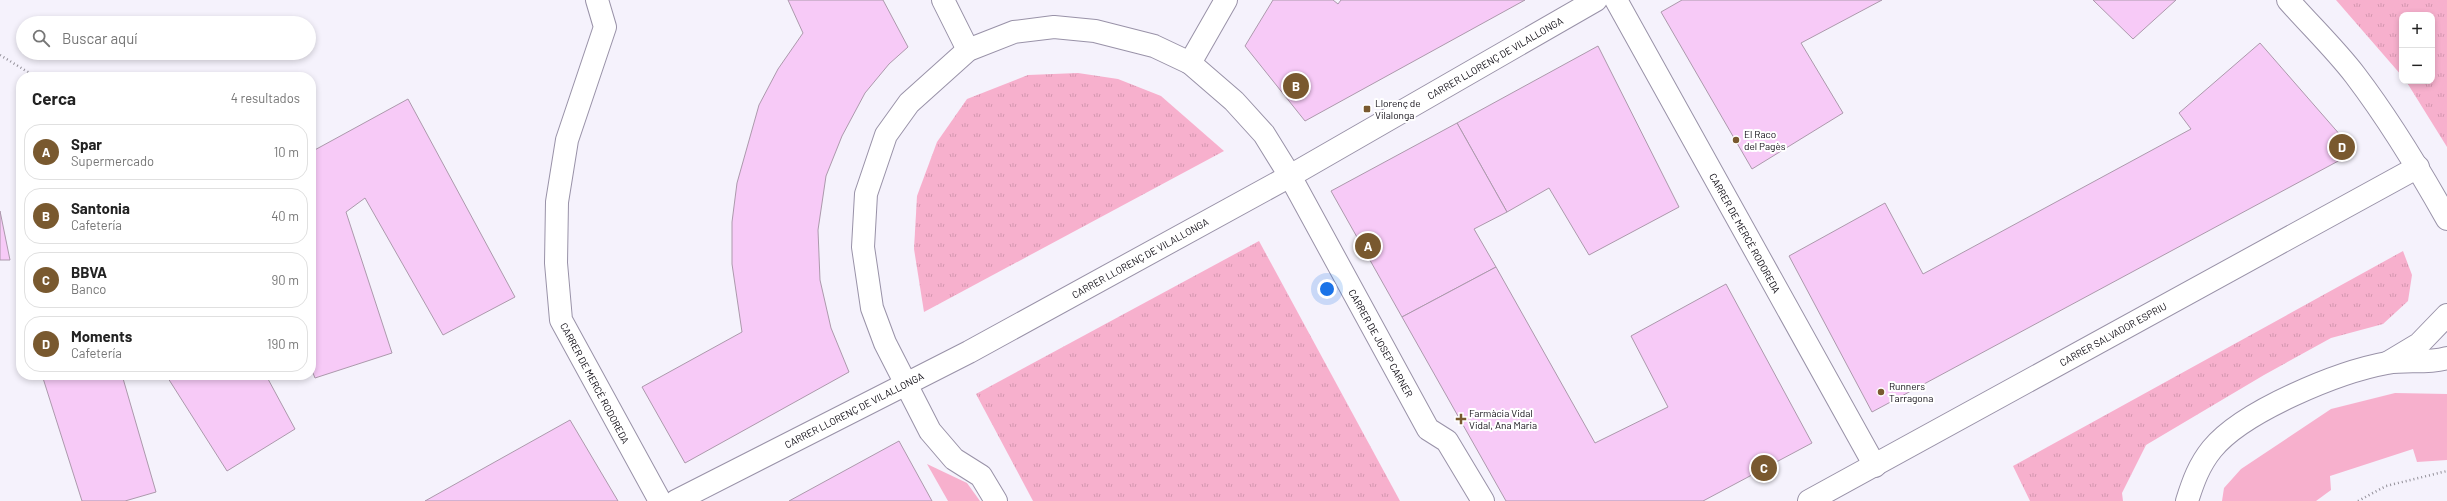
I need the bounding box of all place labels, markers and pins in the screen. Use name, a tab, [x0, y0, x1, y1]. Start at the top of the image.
pin: B	[1283, 71, 1309, 101]
place label: Llorenç de Vilalonga	[1375, 97, 1421, 121]
marker: Llorenç de Vilalonga	[1362, 104, 1372, 114]
place label: El Raco del Pagès	[1744, 128, 1786, 152]
pin: D	[2329, 132, 2355, 162]
marker: El Raco del Pagès	[1731, 135, 1741, 145]
pin: A	[1355, 231, 1381, 261]
place label: Runners Tarragona	[1889, 380, 1933, 404]
marker: Runners Tarragona	[1876, 387, 1886, 397]
place label: Farmàcia Vidal Vidal, Ana Maria	[1469, 407, 1537, 431]
marker: Farmàcia Vidal Vidal, Ana Maria	[1456, 414, 1466, 424]
pin: C	[1751, 453, 1777, 483]

